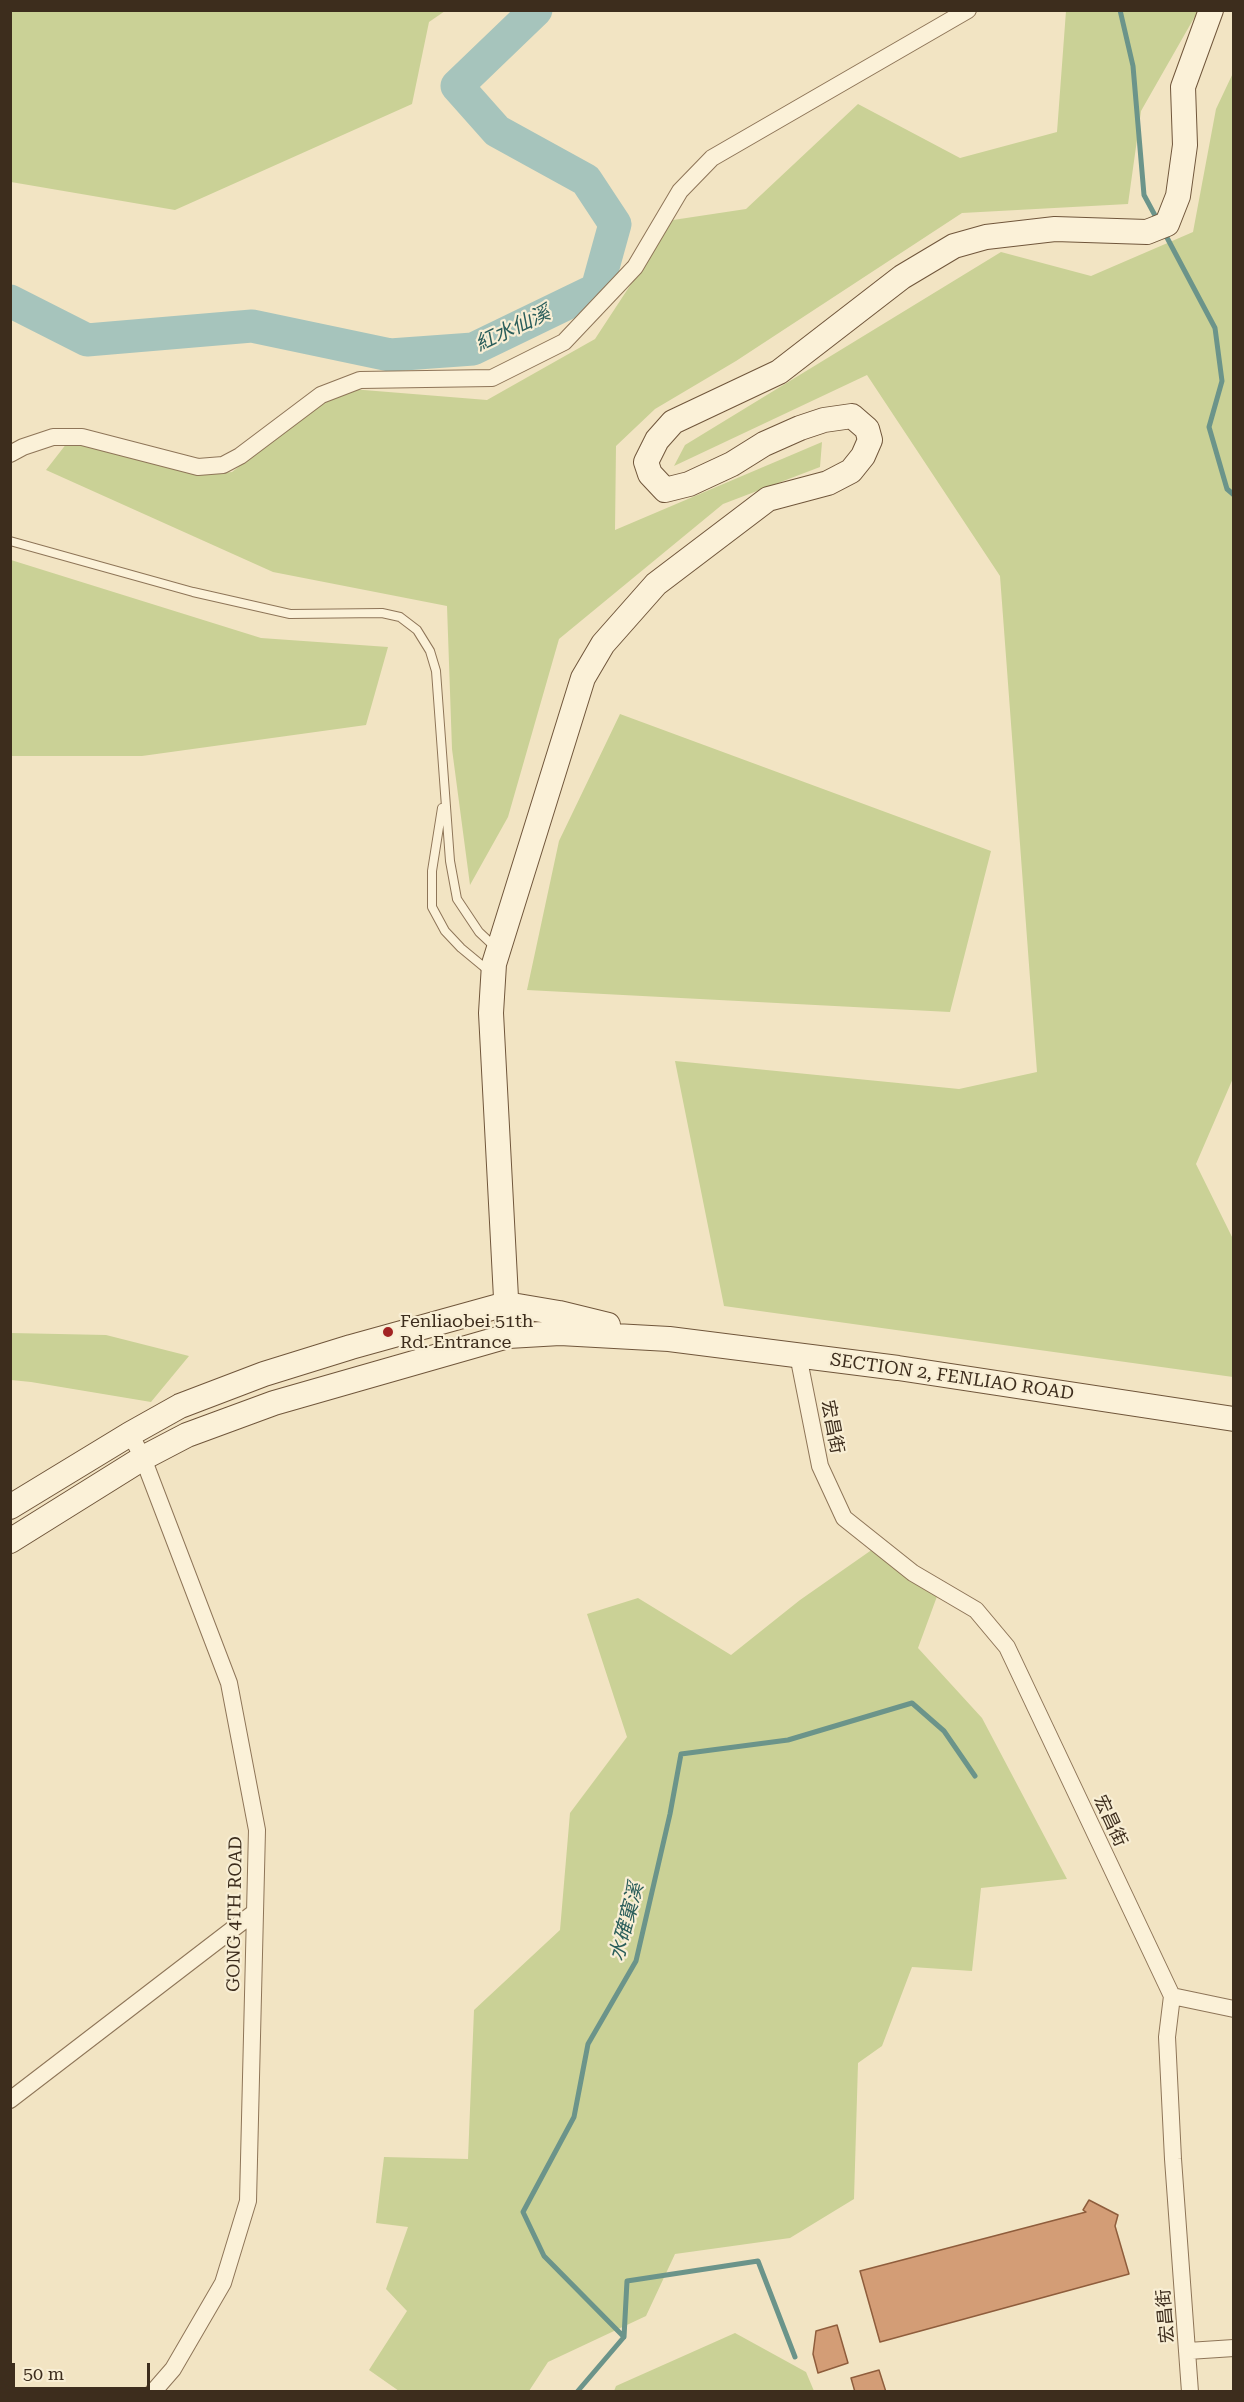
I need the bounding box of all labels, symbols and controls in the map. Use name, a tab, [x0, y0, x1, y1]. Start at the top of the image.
water label: 紅水仙溪	[472, 301, 554, 357]
place label: Fenliaobei 51th Rd. Entrance	[400, 1311, 533, 1354]
marker: Fenliaobei 51th Rd. Entrance	[381, 1325, 395, 1339]
street label: SECTION 2, FENLIAO ROAD	[829, 1349, 1075, 1405]
street label: 宏昌街	[816, 1398, 848, 1456]
street label: 宏昌街	[1089, 1792, 1131, 1850]
street label: GONG 4TH ROAD	[223, 1836, 247, 1992]
water label: 水確窠溪	[605, 1880, 649, 1964]
street label: 宏昌街	[1153, 2288, 1179, 2344]
scale bar	[15, 2351, 153, 2389]
text: 50 m	[23, 2363, 64, 2384]

